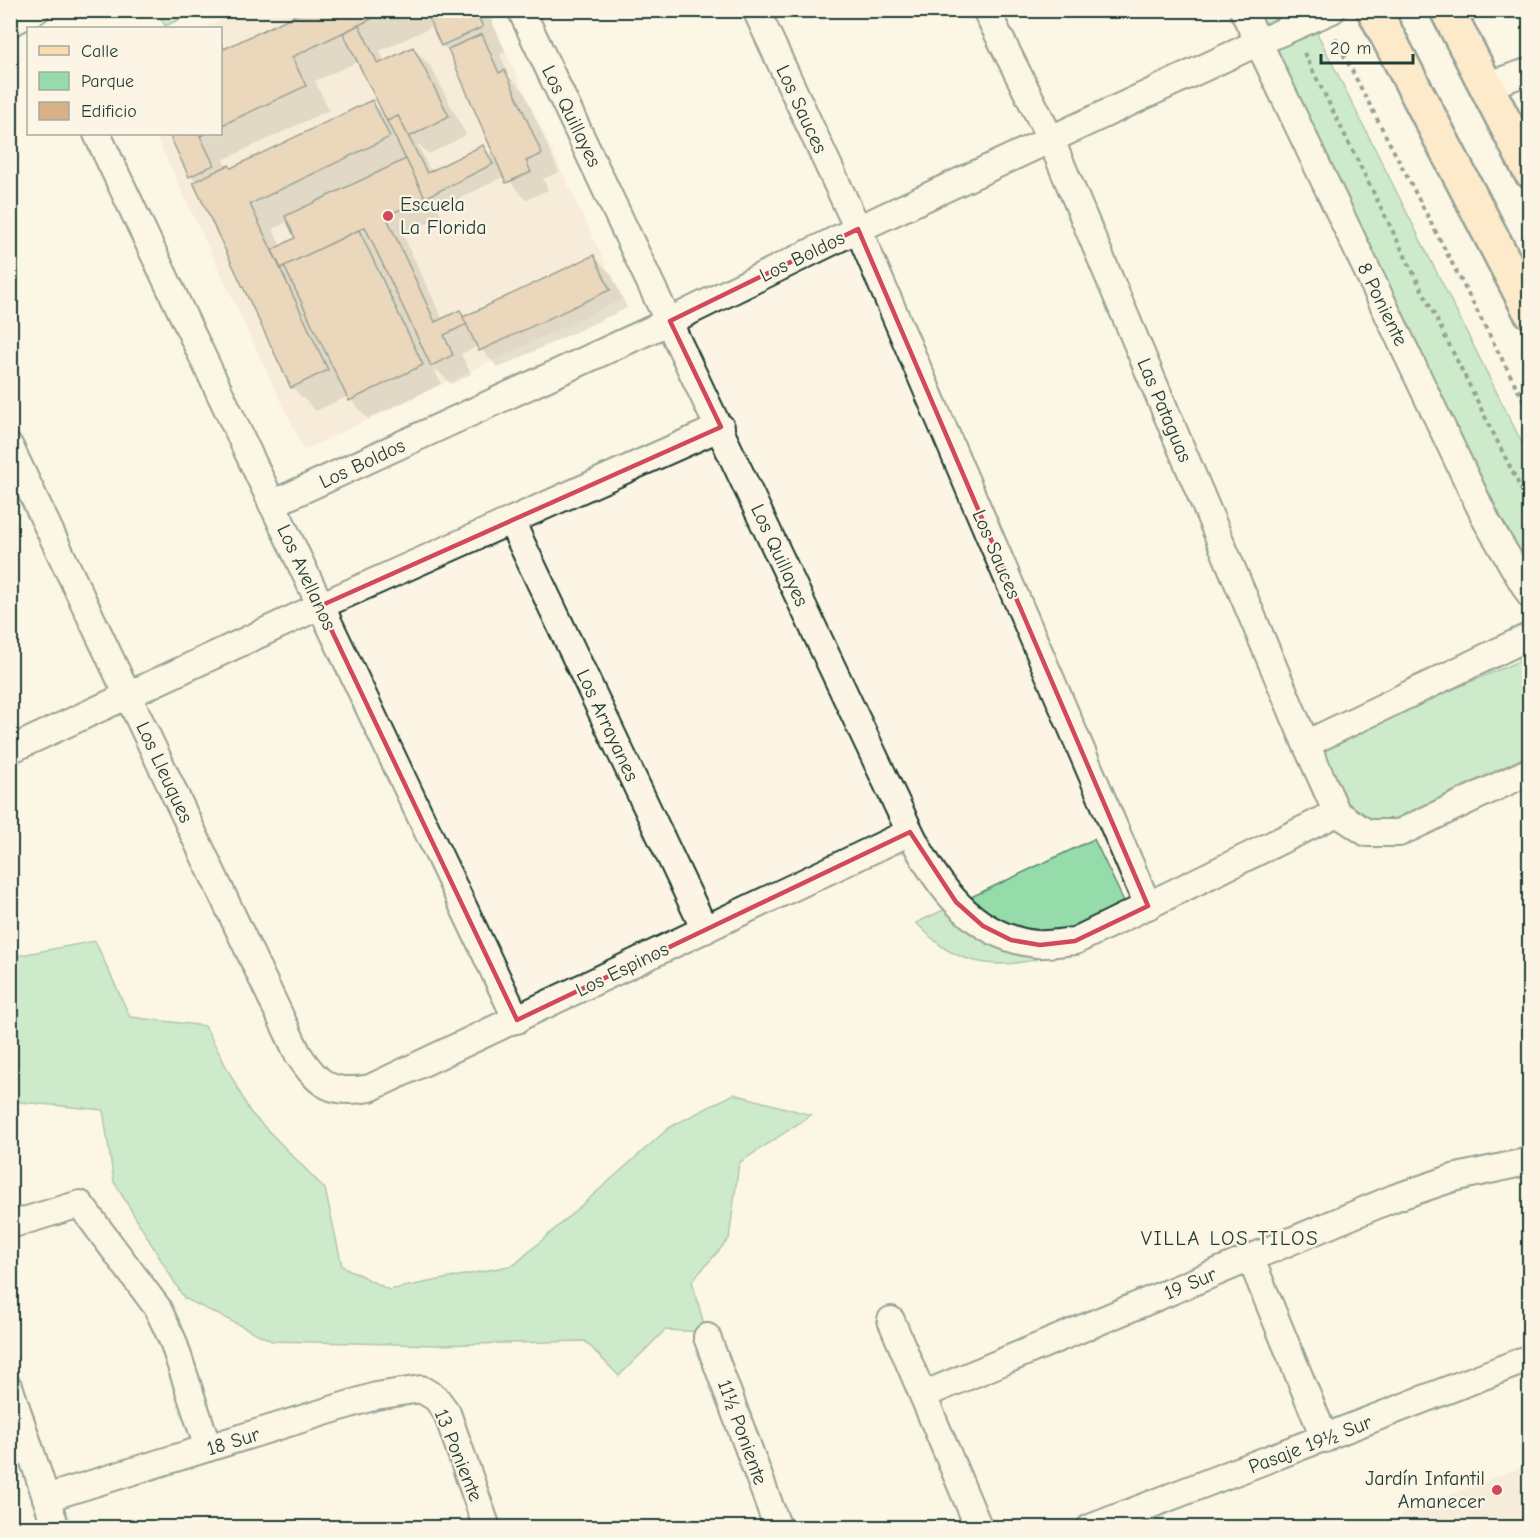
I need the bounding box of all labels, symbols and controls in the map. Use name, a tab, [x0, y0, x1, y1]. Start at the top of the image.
legend	[27, 27, 222, 135]
scale bar	[1321, 27, 1412, 65]
text: 20 m	[1330, 38, 1371, 59]
text: Calle	[81, 41, 118, 62]
street label: Los Sauces	[771, 61, 832, 157]
street label: Los Quillayes	[537, 62, 606, 171]
text: Parque	[81, 71, 134, 92]
text: Edificio	[81, 101, 137, 122]
place label: Escuela La Florida	[400, 193, 487, 239]
marker: Escuela La Florida	[381, 209, 395, 223]
street label: Los Boldos	[756, 226, 849, 287]
street label: 8 Poniente	[1353, 259, 1413, 350]
street label: Las Pataguas	[1132, 355, 1197, 466]
street label: Los Boldos	[316, 434, 409, 493]
street label: Los Quillayes	[746, 500, 813, 610]
street label: Los Sauces	[967, 506, 1026, 602]
street label: Los Avellanos	[272, 521, 341, 634]
street label: Los Arrayanes	[572, 666, 644, 785]
street label: Los Lleuques	[131, 718, 198, 826]
street label: Los Espinos	[572, 937, 672, 1002]
district label: VILLA LOS TILOS	[1141, 1226, 1319, 1250]
street label: 19 Sur	[1161, 1262, 1220, 1305]
street label: 11½ Poniente	[713, 1376, 772, 1488]
street label: 13 Poniente	[430, 1406, 487, 1505]
street label: Pasaje 19½ Sur	[1245, 1410, 1375, 1478]
street label: 18 Sur	[204, 1423, 262, 1460]
place label: Jardín Infantil Amanecer	[1365, 1467, 1485, 1513]
marker: Jardín Infantil Amanecer	[1490, 1483, 1504, 1497]

